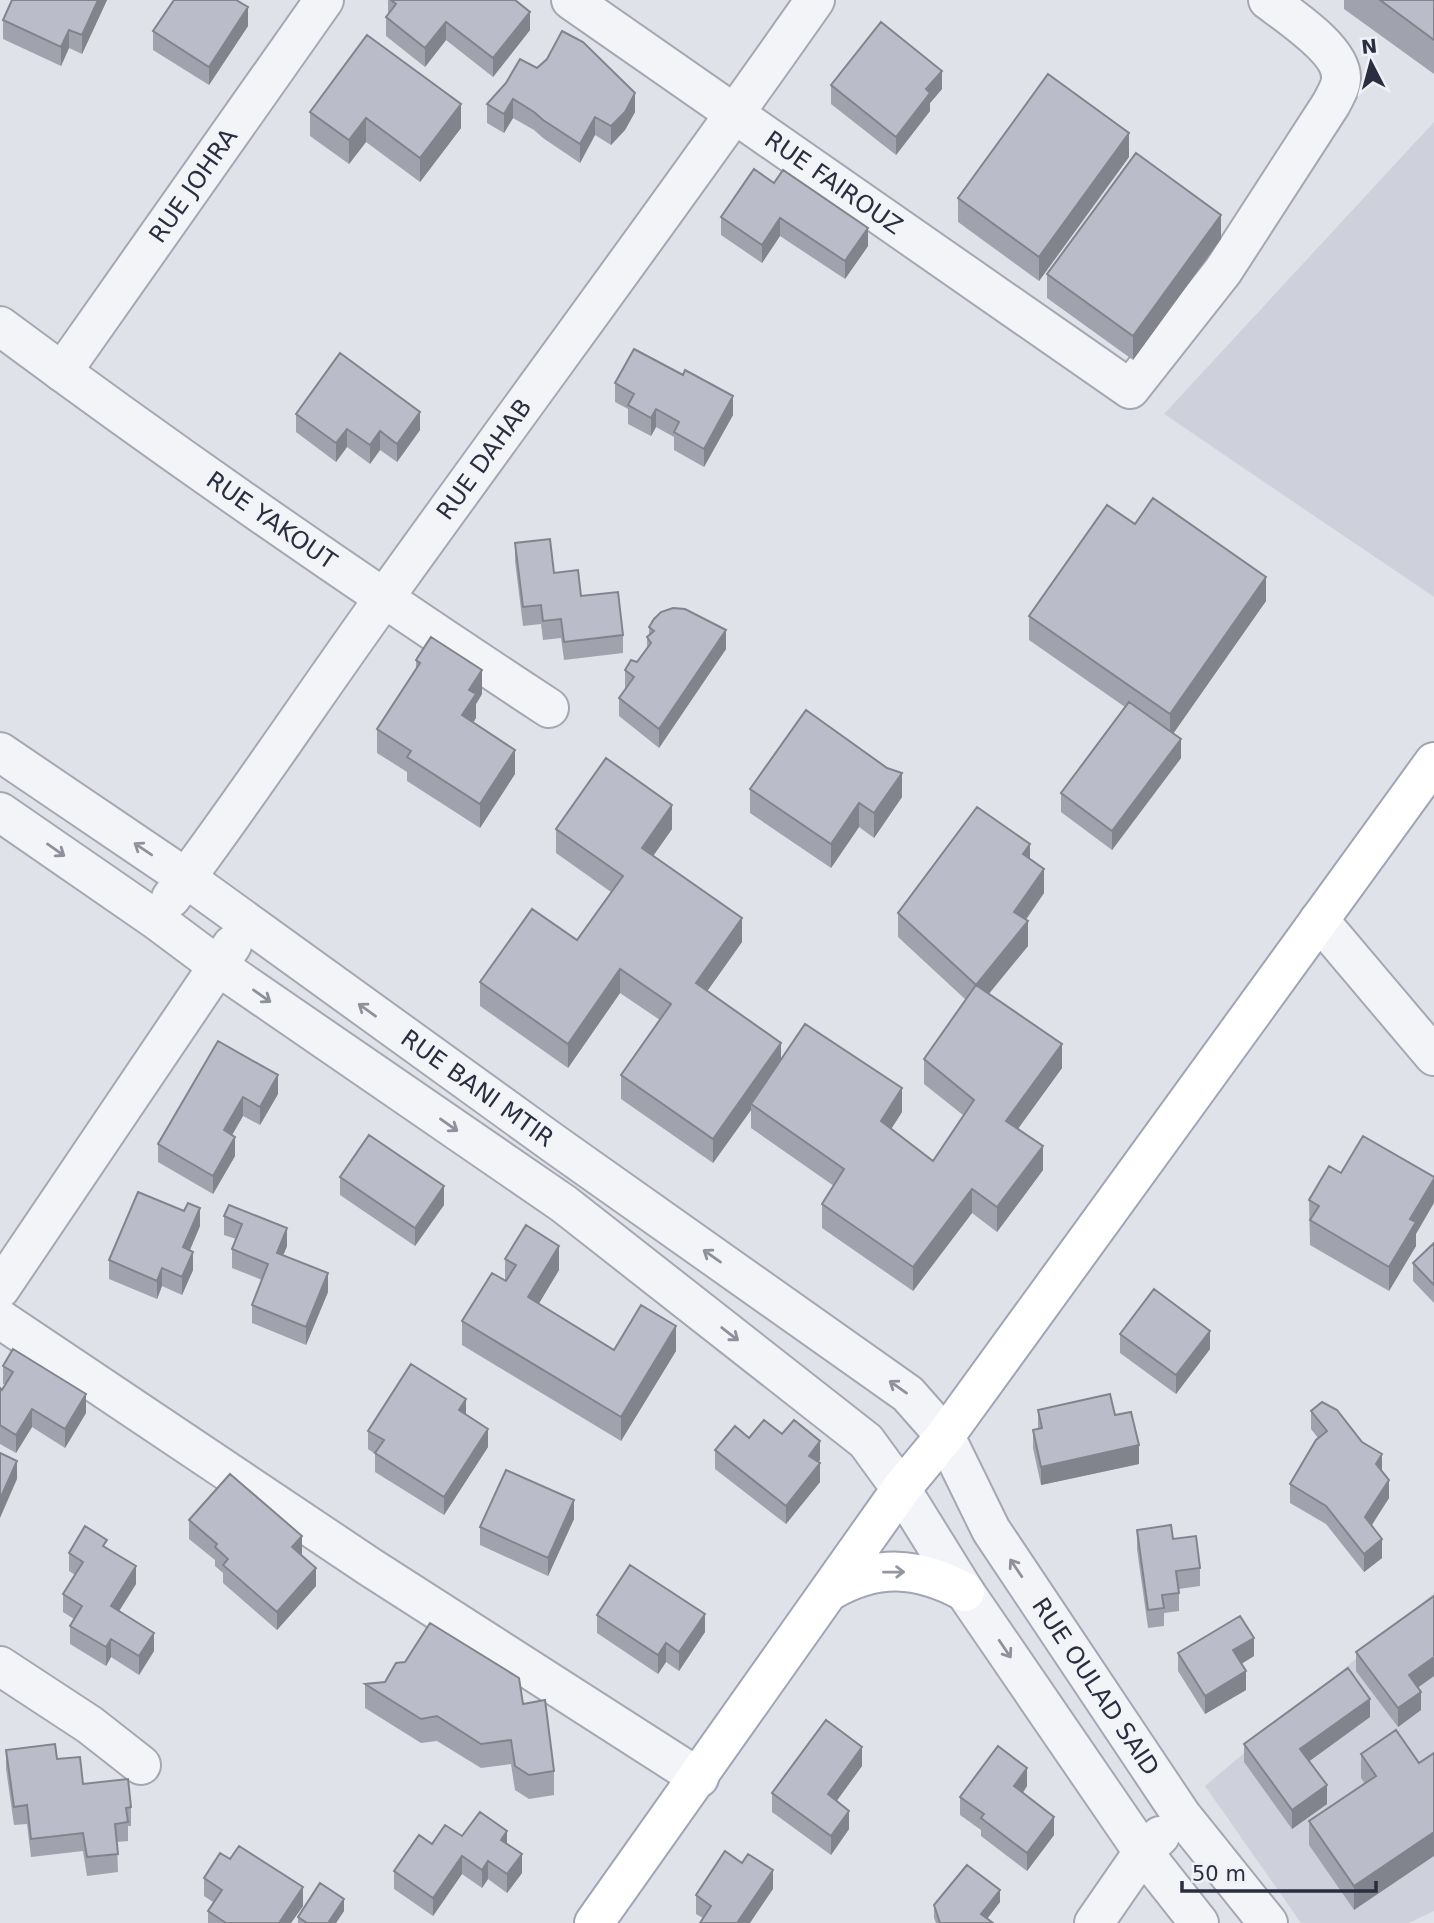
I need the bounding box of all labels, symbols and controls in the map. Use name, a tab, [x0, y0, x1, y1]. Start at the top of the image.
north arrow	[1336, 28, 1406, 98]
text: N	[1360, 34, 1378, 58]
street label: RUE JOHRA	[143, 123, 243, 248]
street label: RUE FAIROUZ	[759, 125, 908, 240]
street label: RUE DAHAB	[431, 394, 537, 525]
street label: RUE YAKOUT	[201, 466, 342, 576]
one-way arrow	[134, 842, 153, 856]
one-way arrow	[46, 843, 65, 857]
one-way arrow	[252, 989, 271, 1003]
one-way arrow	[358, 1003, 377, 1018]
street label: RUE BANI MTIR	[395, 1024, 559, 1153]
one-way arrow	[439, 1118, 458, 1132]
one-way arrow	[703, 1249, 722, 1263]
one-way arrow	[720, 1326, 738, 1342]
one-way arrow	[889, 1380, 908, 1394]
one-way arrow	[1009, 1558, 1023, 1578]
one-way arrow	[882, 1565, 905, 1579]
street label: RUE OULAD SAID	[1026, 1592, 1165, 1781]
one-way arrow	[998, 1639, 1012, 1658]
scale bar	[1182, 1850, 1376, 1894]
text: 50 m	[1192, 1862, 1246, 1886]

